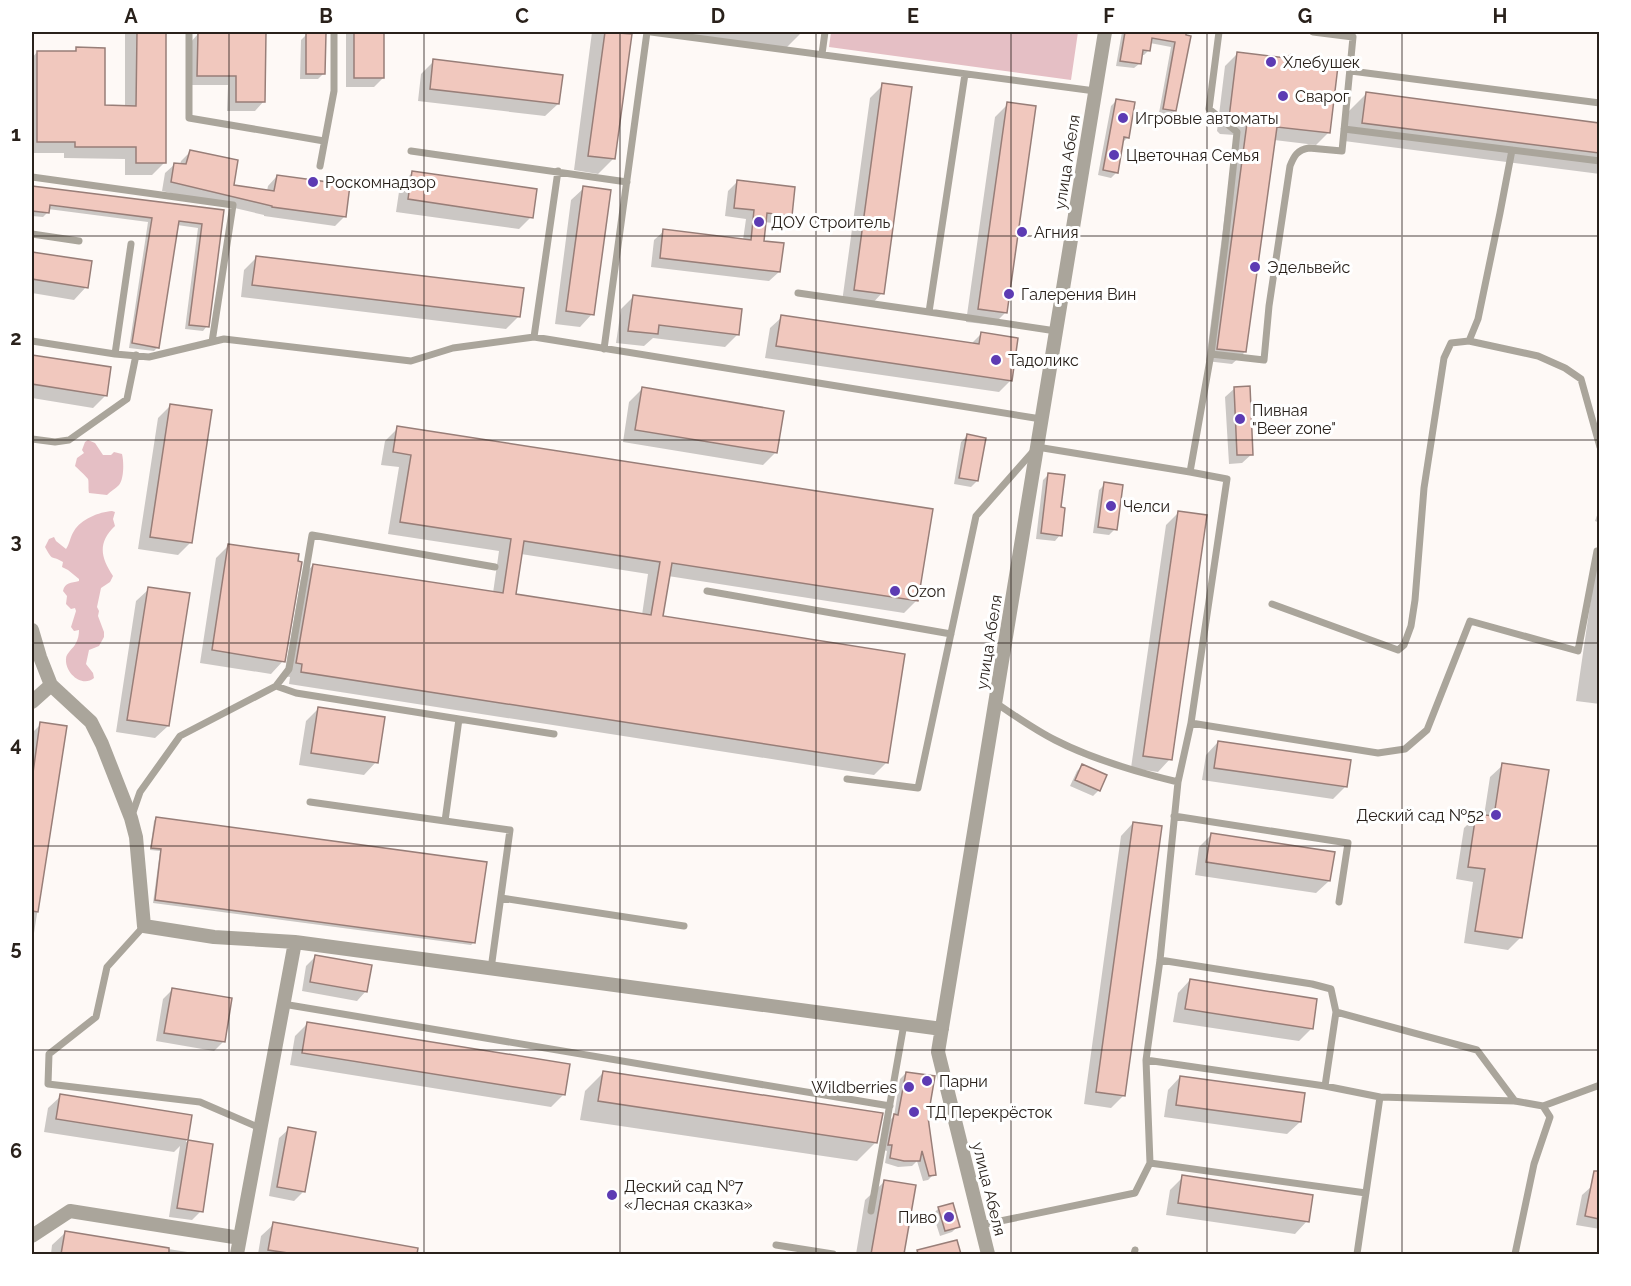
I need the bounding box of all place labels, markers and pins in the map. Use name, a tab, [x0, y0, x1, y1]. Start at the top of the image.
place label: Хлебушек	[1283, 53, 1360, 72]
marker: Хлебушек	[1264, 55, 1278, 69]
place label: Сварог	[1295, 87, 1350, 106]
marker: Сварог	[1276, 89, 1290, 103]
place label: Игровые автоматы	[1135, 109, 1279, 128]
marker: Игровые автоматы	[1116, 111, 1130, 125]
place label: Цветочная Семья	[1126, 146, 1259, 165]
marker: Цветочная Семья	[1107, 148, 1121, 162]
place label: Роскомнадзор	[325, 173, 436, 192]
marker: Роскомнадзор	[306, 175, 320, 189]
place label: ДОУ Строитель	[771, 213, 891, 232]
marker: ДОУ Строитель	[752, 215, 766, 229]
place label: Агния	[1034, 223, 1078, 242]
marker: Агния	[1015, 225, 1029, 239]
place label: Эдельвейс	[1267, 258, 1350, 277]
marker: Эдельвейс	[1248, 260, 1262, 274]
place label: Галерения Вин	[1021, 285, 1136, 304]
marker: Галерения Вин	[1002, 287, 1016, 301]
place label: Тадоликс	[1008, 351, 1079, 370]
marker: Тадоликс	[989, 353, 1003, 367]
place label: Пивная "Beer zone"	[1252, 401, 1336, 438]
marker: Пивная "Beer zone"	[1233, 412, 1247, 426]
place label: Челси	[1123, 497, 1170, 516]
marker: Челси	[1104, 499, 1118, 513]
place label: Ozon	[907, 582, 946, 601]
marker: Ozon	[888, 584, 902, 598]
place label: Деский сад №52	[1356, 806, 1484, 825]
marker: Деский сад №52	[1489, 808, 1503, 822]
place label: Парни	[939, 1072, 988, 1091]
marker: Парни	[920, 1074, 934, 1088]
place label: Wildberries	[811, 1078, 897, 1097]
marker: Wildberries	[902, 1080, 916, 1094]
place label: ТД Перекрёсток	[926, 1103, 1053, 1122]
marker: ТД Перекрёсток	[907, 1105, 921, 1119]
place label: Деский сад №7 «Лесная сказка»	[624, 1177, 753, 1214]
marker: Деский сад №7 «Лесная сказка»	[605, 1188, 619, 1202]
place label: Пиво	[898, 1208, 937, 1227]
marker: Пиво	[942, 1210, 956, 1224]

